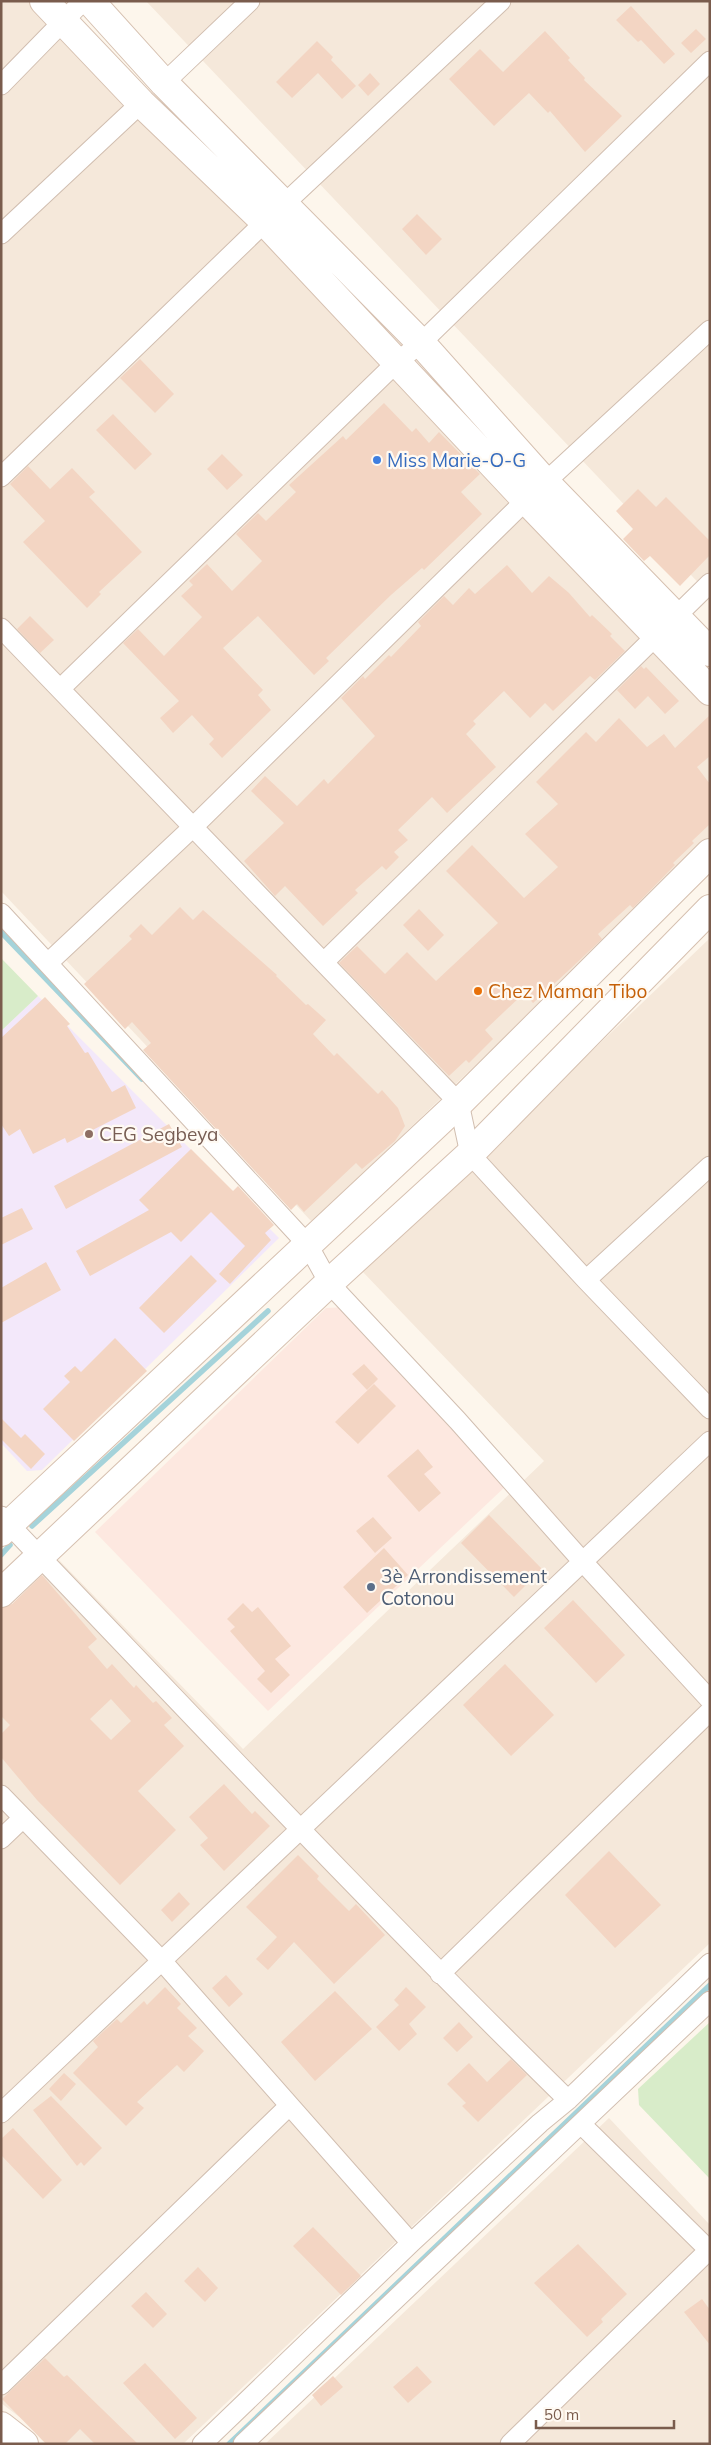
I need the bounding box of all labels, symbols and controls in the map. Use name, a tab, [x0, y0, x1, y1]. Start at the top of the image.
place label: Miss Marie-O-G	[387, 448, 526, 472]
marker: Miss Marie-O-G	[371, 454, 383, 466]
place label: Chez Maman Tibo	[488, 979, 647, 1003]
marker: Chez Maman Tibo	[472, 985, 484, 997]
place label: CEG Segbeya	[99, 1122, 219, 1146]
marker: CEG Segbeya	[83, 1128, 95, 1140]
place label: 3è Arrondissement Cotonou	[381, 1564, 548, 1610]
marker: 3è Arrondissement Cotonou	[365, 1581, 377, 1593]
scale bar	[536, 2398, 674, 2430]
text: 50 m	[544, 2405, 579, 2424]

